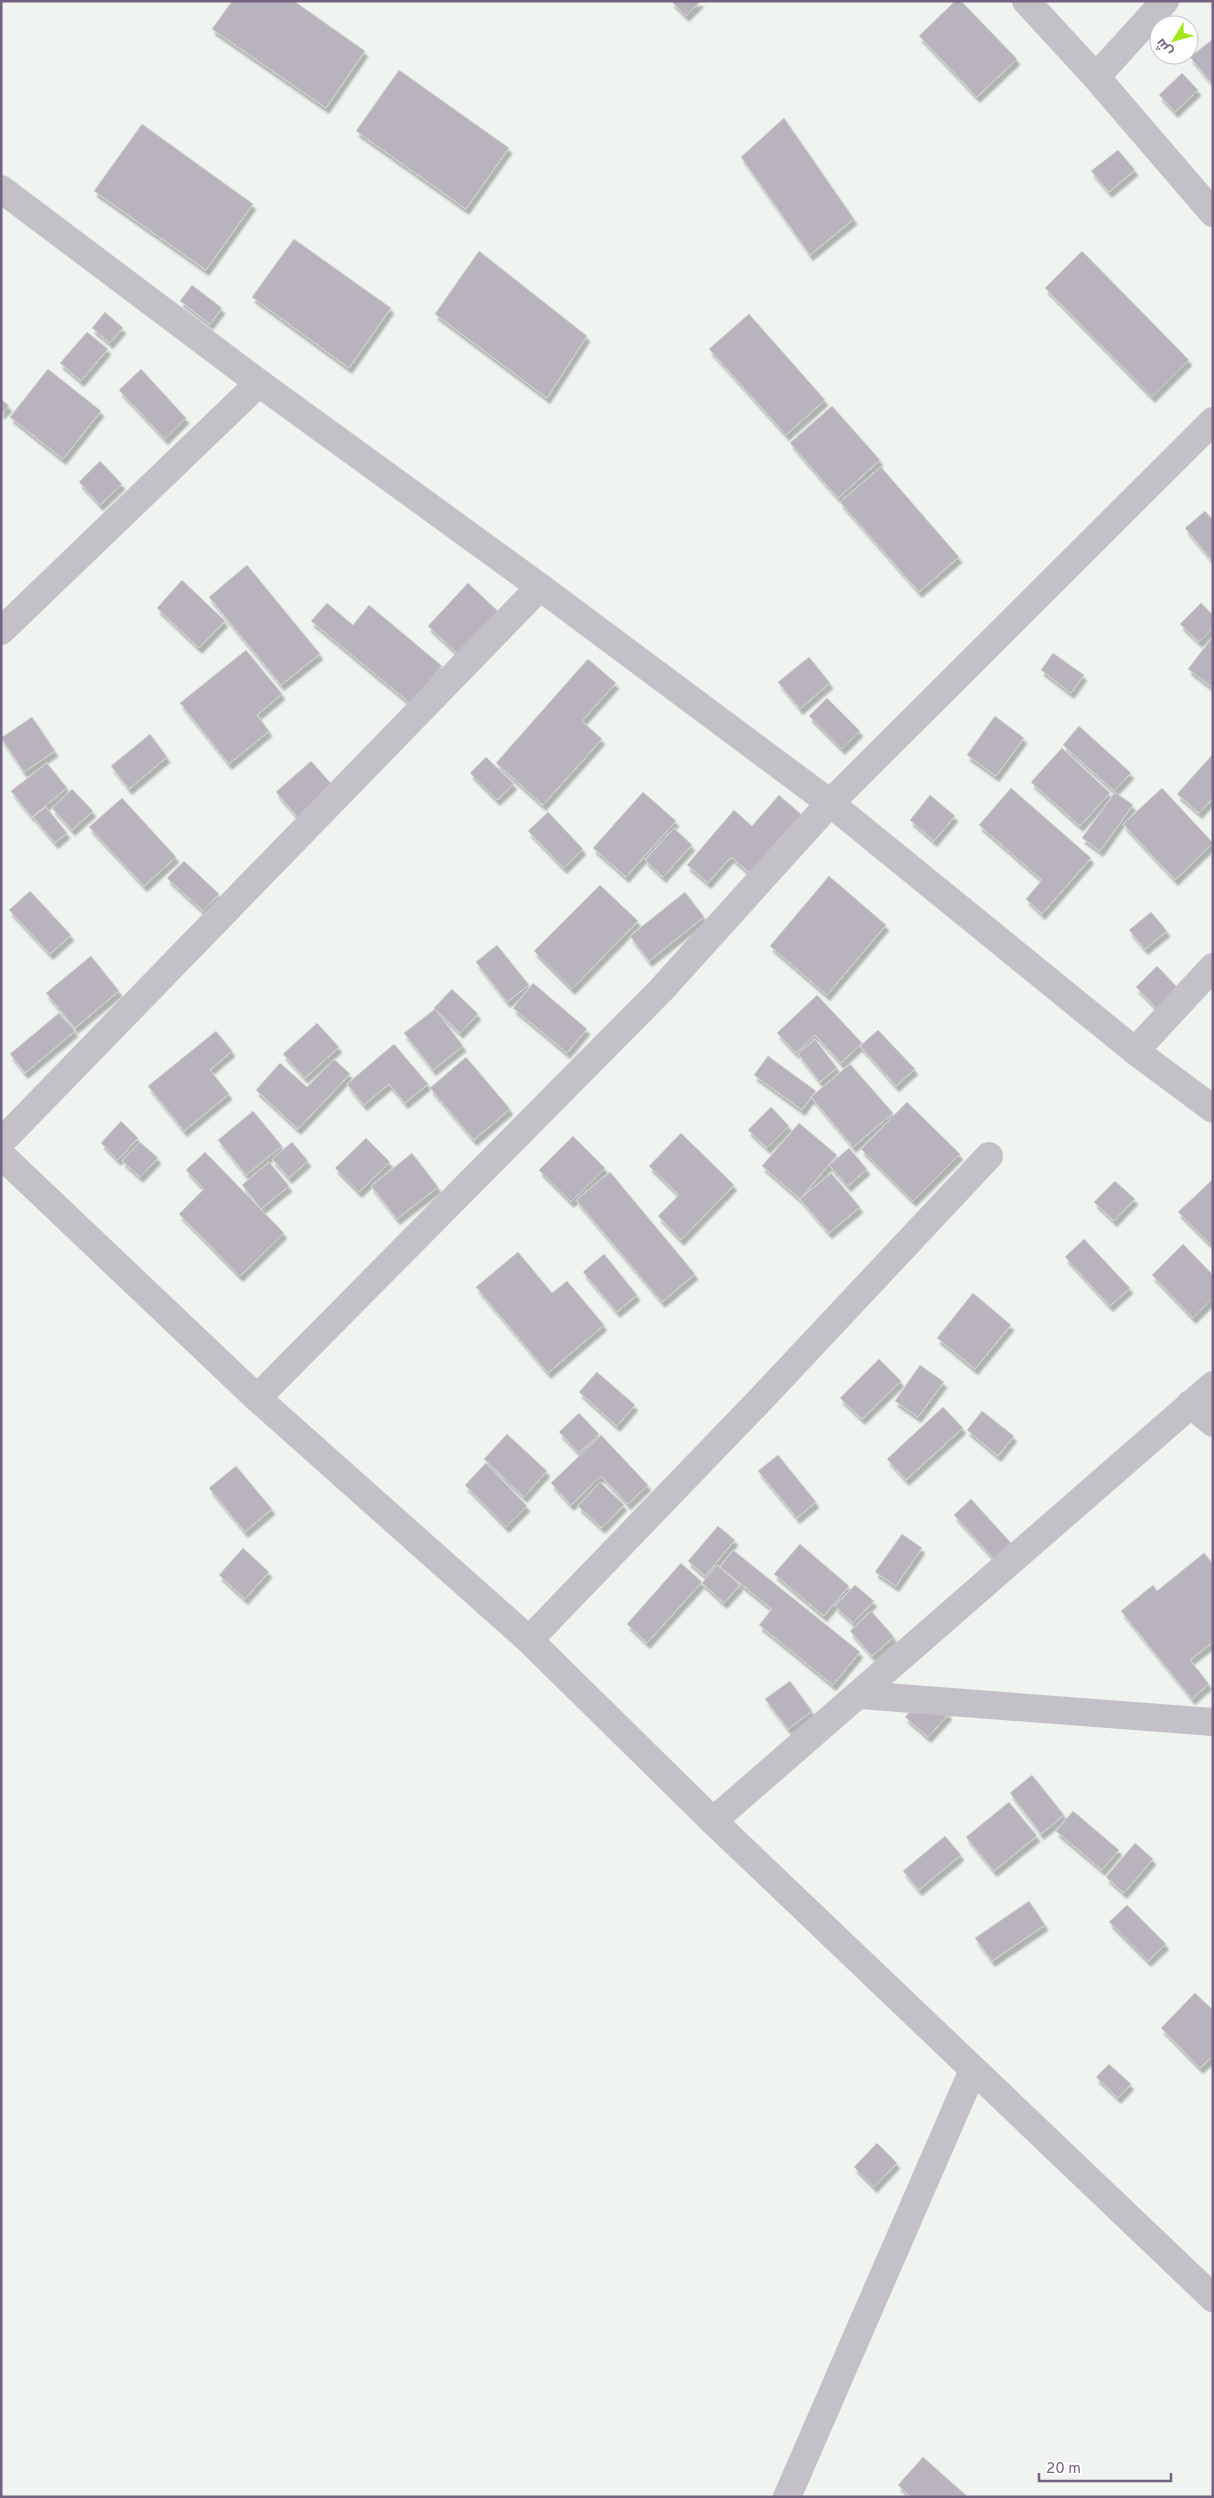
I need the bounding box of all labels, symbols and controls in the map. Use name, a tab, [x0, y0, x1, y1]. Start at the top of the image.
north arrow	[1149, 15, 1199, 65]
text: ش	[1152, 35, 1177, 60]
scale bar	[1039, 2450, 1172, 2482]
text: 20 m	[1046, 2460, 1081, 2479]

